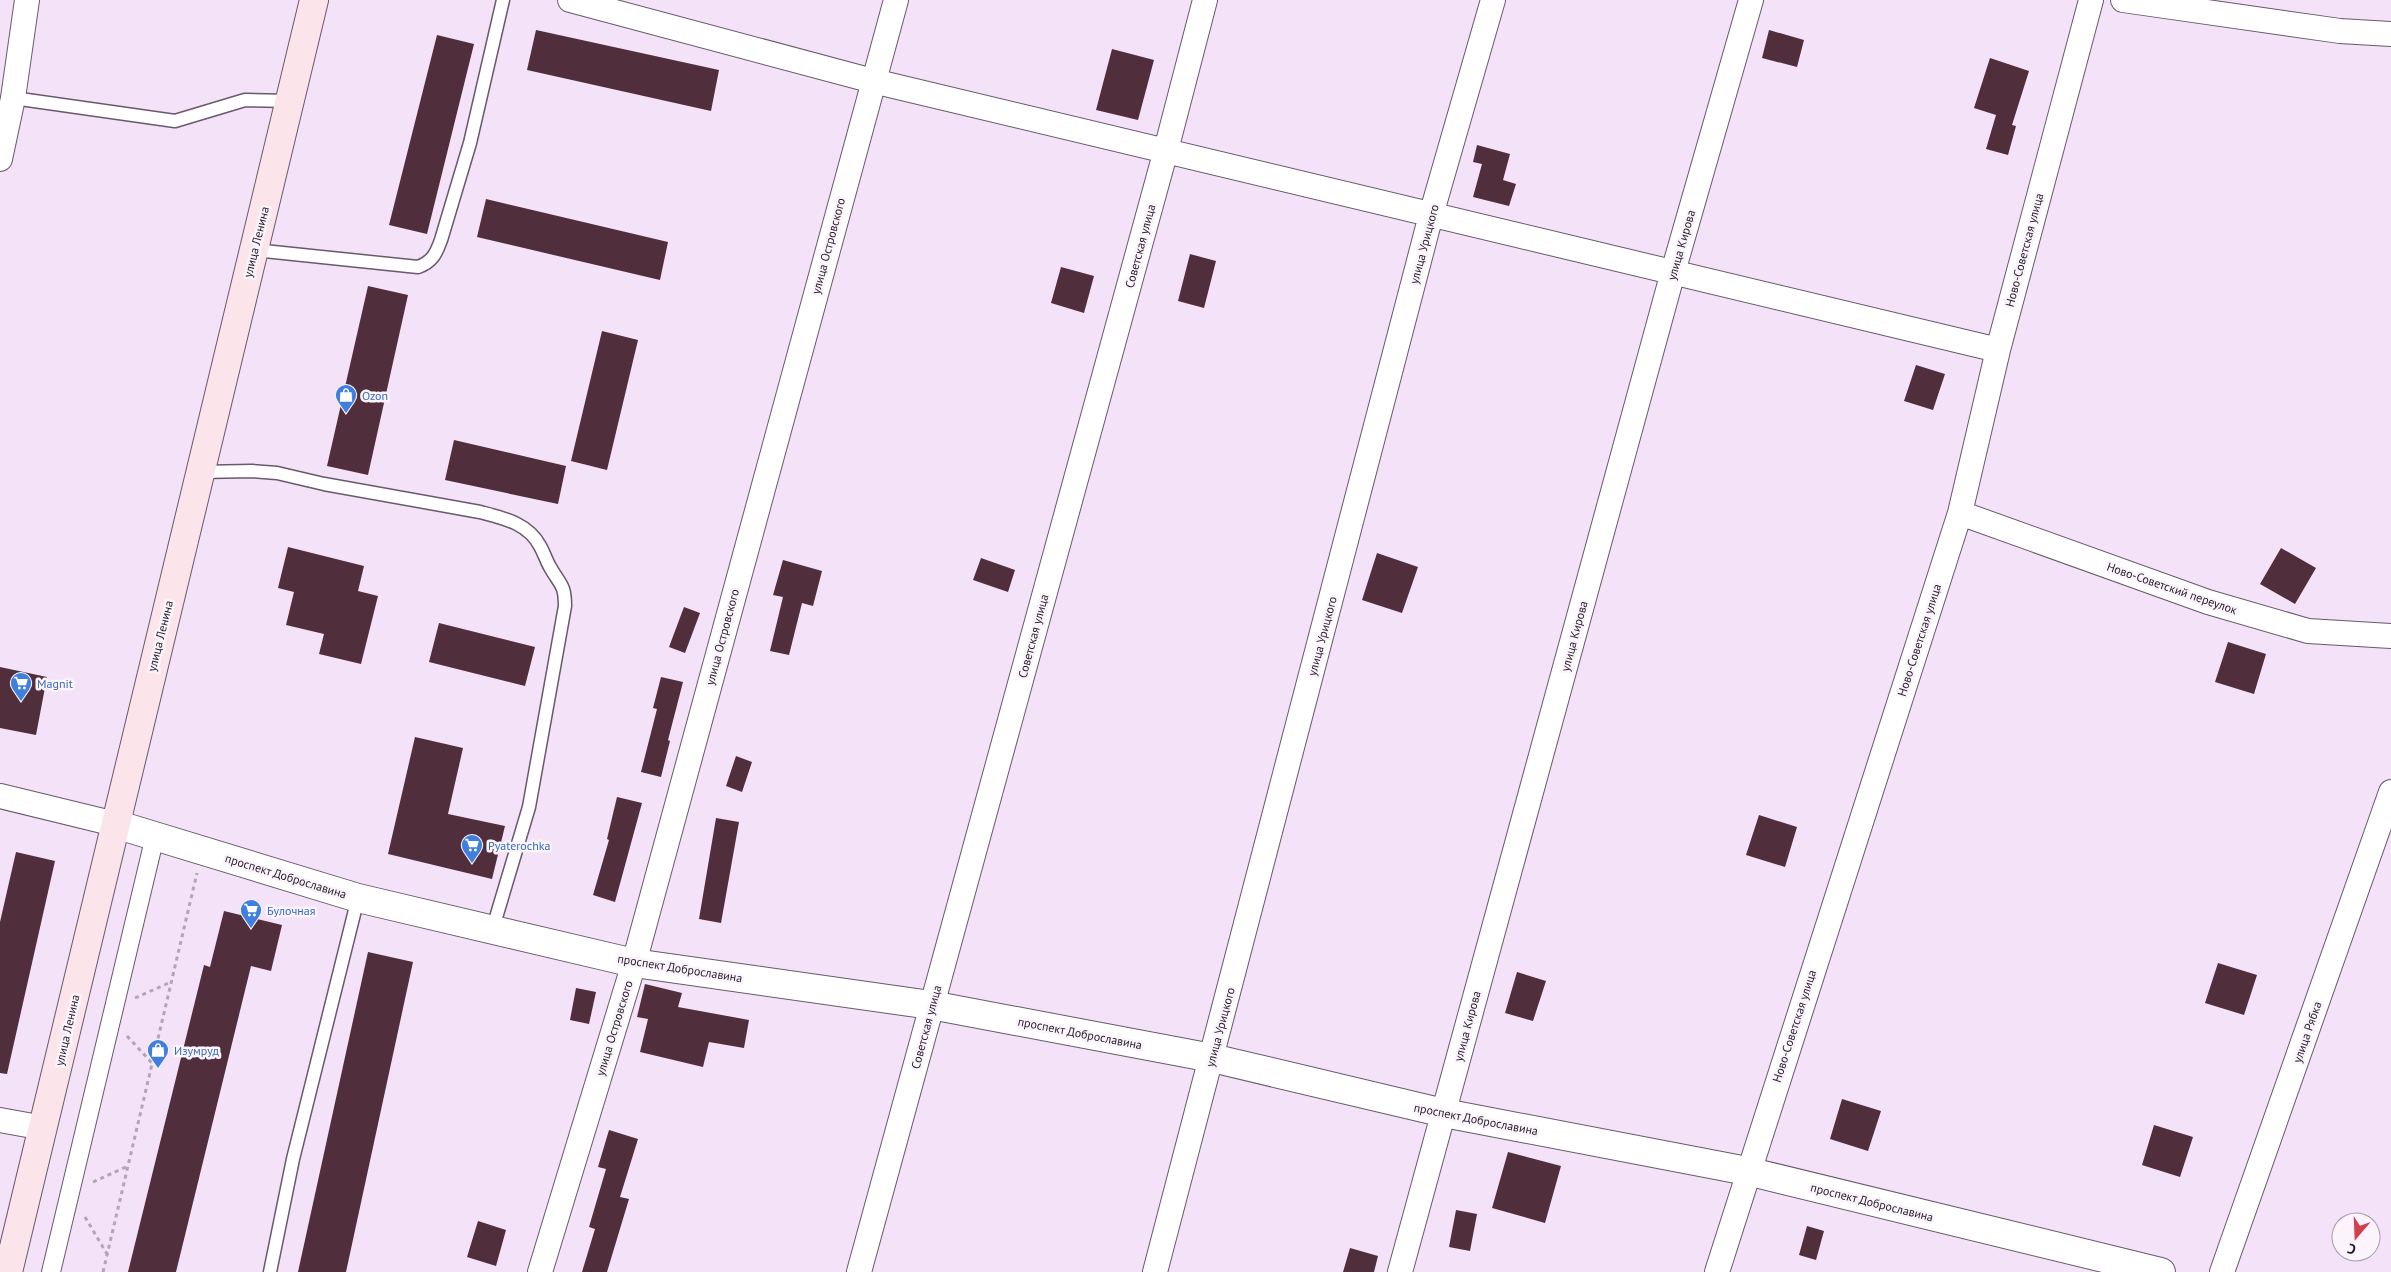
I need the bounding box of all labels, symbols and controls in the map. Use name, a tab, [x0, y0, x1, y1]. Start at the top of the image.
street label: Ново-Советская улица	[2002, 191, 2046, 309]
street label: улица Островского	[808, 196, 848, 296]
street label: Советская улица	[1122, 202, 1158, 290]
street label: улица Урицкого	[1406, 203, 1442, 285]
street label: улица Ленина	[240, 205, 272, 279]
street label: улица Кирова	[1664, 208, 1698, 282]
shop icon: Ozon	[334, 383, 358, 414]
place label: Ozon	[362, 388, 388, 403]
street label: Ново-Советский переулок	[2105, 559, 2239, 617]
street label: Ново-Советская улица	[1894, 582, 1944, 698]
street label: улица Островского	[702, 587, 742, 687]
street label: Советская улица	[1015, 592, 1051, 680]
street label: улица Урицкого	[1304, 595, 1340, 677]
street label: улица Ленина	[144, 599, 176, 673]
street label: улица Кирова	[1557, 599, 1591, 673]
supermarket icon: Magnit	[9, 671, 33, 702]
place label: Magnit	[37, 676, 73, 691]
supermarket icon: Pyaterochka	[460, 833, 484, 864]
place label: Pyaterochka	[488, 838, 551, 853]
street label: проспект Доброславина	[223, 850, 349, 902]
supermarket icon: Булочная	[239, 898, 263, 929]
place label: Булочная	[267, 903, 316, 918]
street label: проспект Доброславина	[617, 951, 744, 985]
street label: Ново-Советская улица	[1769, 968, 1819, 1084]
street label: улица Островского	[592, 978, 636, 1078]
street label: Советская улица	[908, 983, 944, 1071]
street label: улица Урицкого	[1202, 986, 1238, 1068]
street label: улица Кирова	[1450, 989, 1484, 1063]
street label: улица Ленина	[52, 993, 82, 1067]
street label: улица Рябка	[2289, 999, 2325, 1065]
street label: проспект Доброславина	[1017, 1014, 1143, 1052]
shop icon: Изумруд	[146, 1038, 170, 1069]
place label: Изумруд	[174, 1043, 220, 1058]
street label: проспект Доброславина	[1413, 1100, 1539, 1138]
street label: проспект Доброславина	[1809, 1179, 1935, 1225]
north arrow	[2331, 1212, 2381, 1262]
text: С	[2345, 1239, 2358, 1259]

